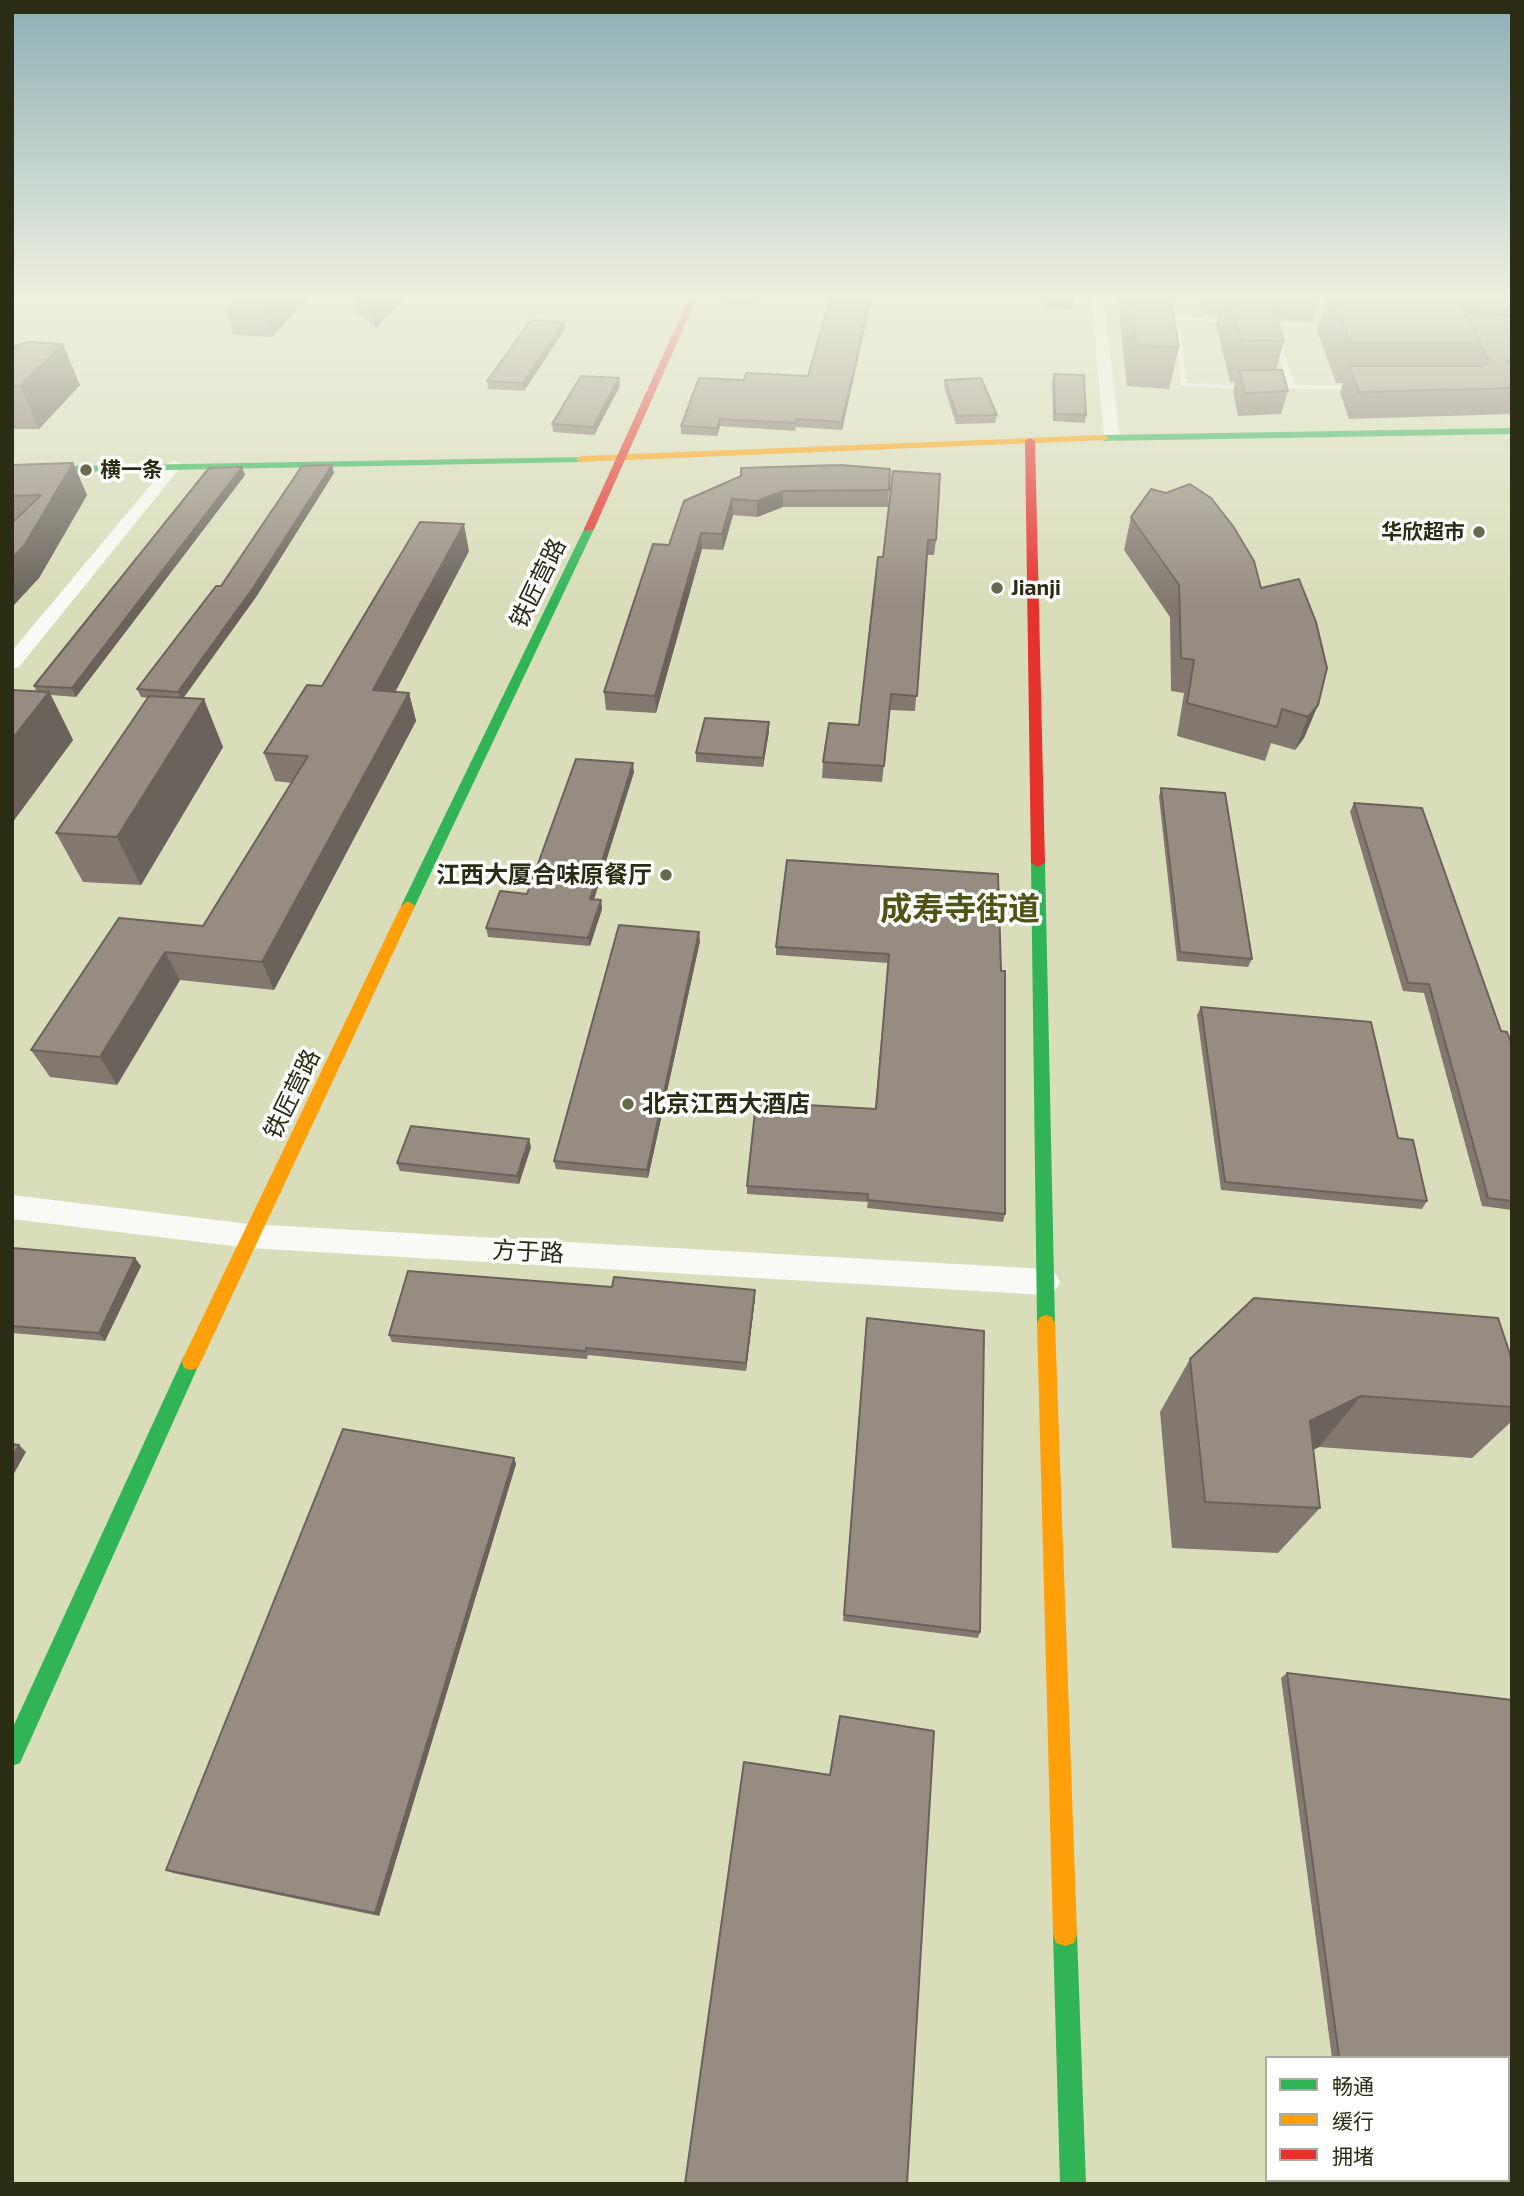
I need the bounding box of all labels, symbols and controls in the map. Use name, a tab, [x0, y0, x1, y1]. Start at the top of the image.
place label: 横一条	[100, 457, 163, 483]
marker: 横一条	[78, 462, 94, 478]
place label: 华欣超市	[1381, 519, 1465, 545]
marker: 华欣超市	[1471, 524, 1487, 540]
street label: 铁匠营路	[504, 534, 572, 632]
place label: Jianji	[1011, 575, 1061, 601]
marker: Jianji	[989, 580, 1005, 596]
place label: 江西大厦合味原餐厅	[436, 861, 652, 889]
marker: 江西大厦合味原餐厅	[658, 867, 674, 883]
district label: 成寿寺街道	[880, 890, 1040, 928]
street label: 铁匠营路	[258, 1045, 326, 1143]
place label: 北京江西大酒店	[642, 1090, 810, 1118]
marker: 北京江西大酒店	[620, 1096, 636, 1112]
street label: 方于路	[491, 1236, 565, 1268]
legend	[1265, 2056, 1510, 2182]
text: 畅通	[1332, 2073, 1374, 2098]
text: 缓行	[1332, 2108, 1374, 2133]
text: 拥堵	[1332, 2143, 1374, 2168]

